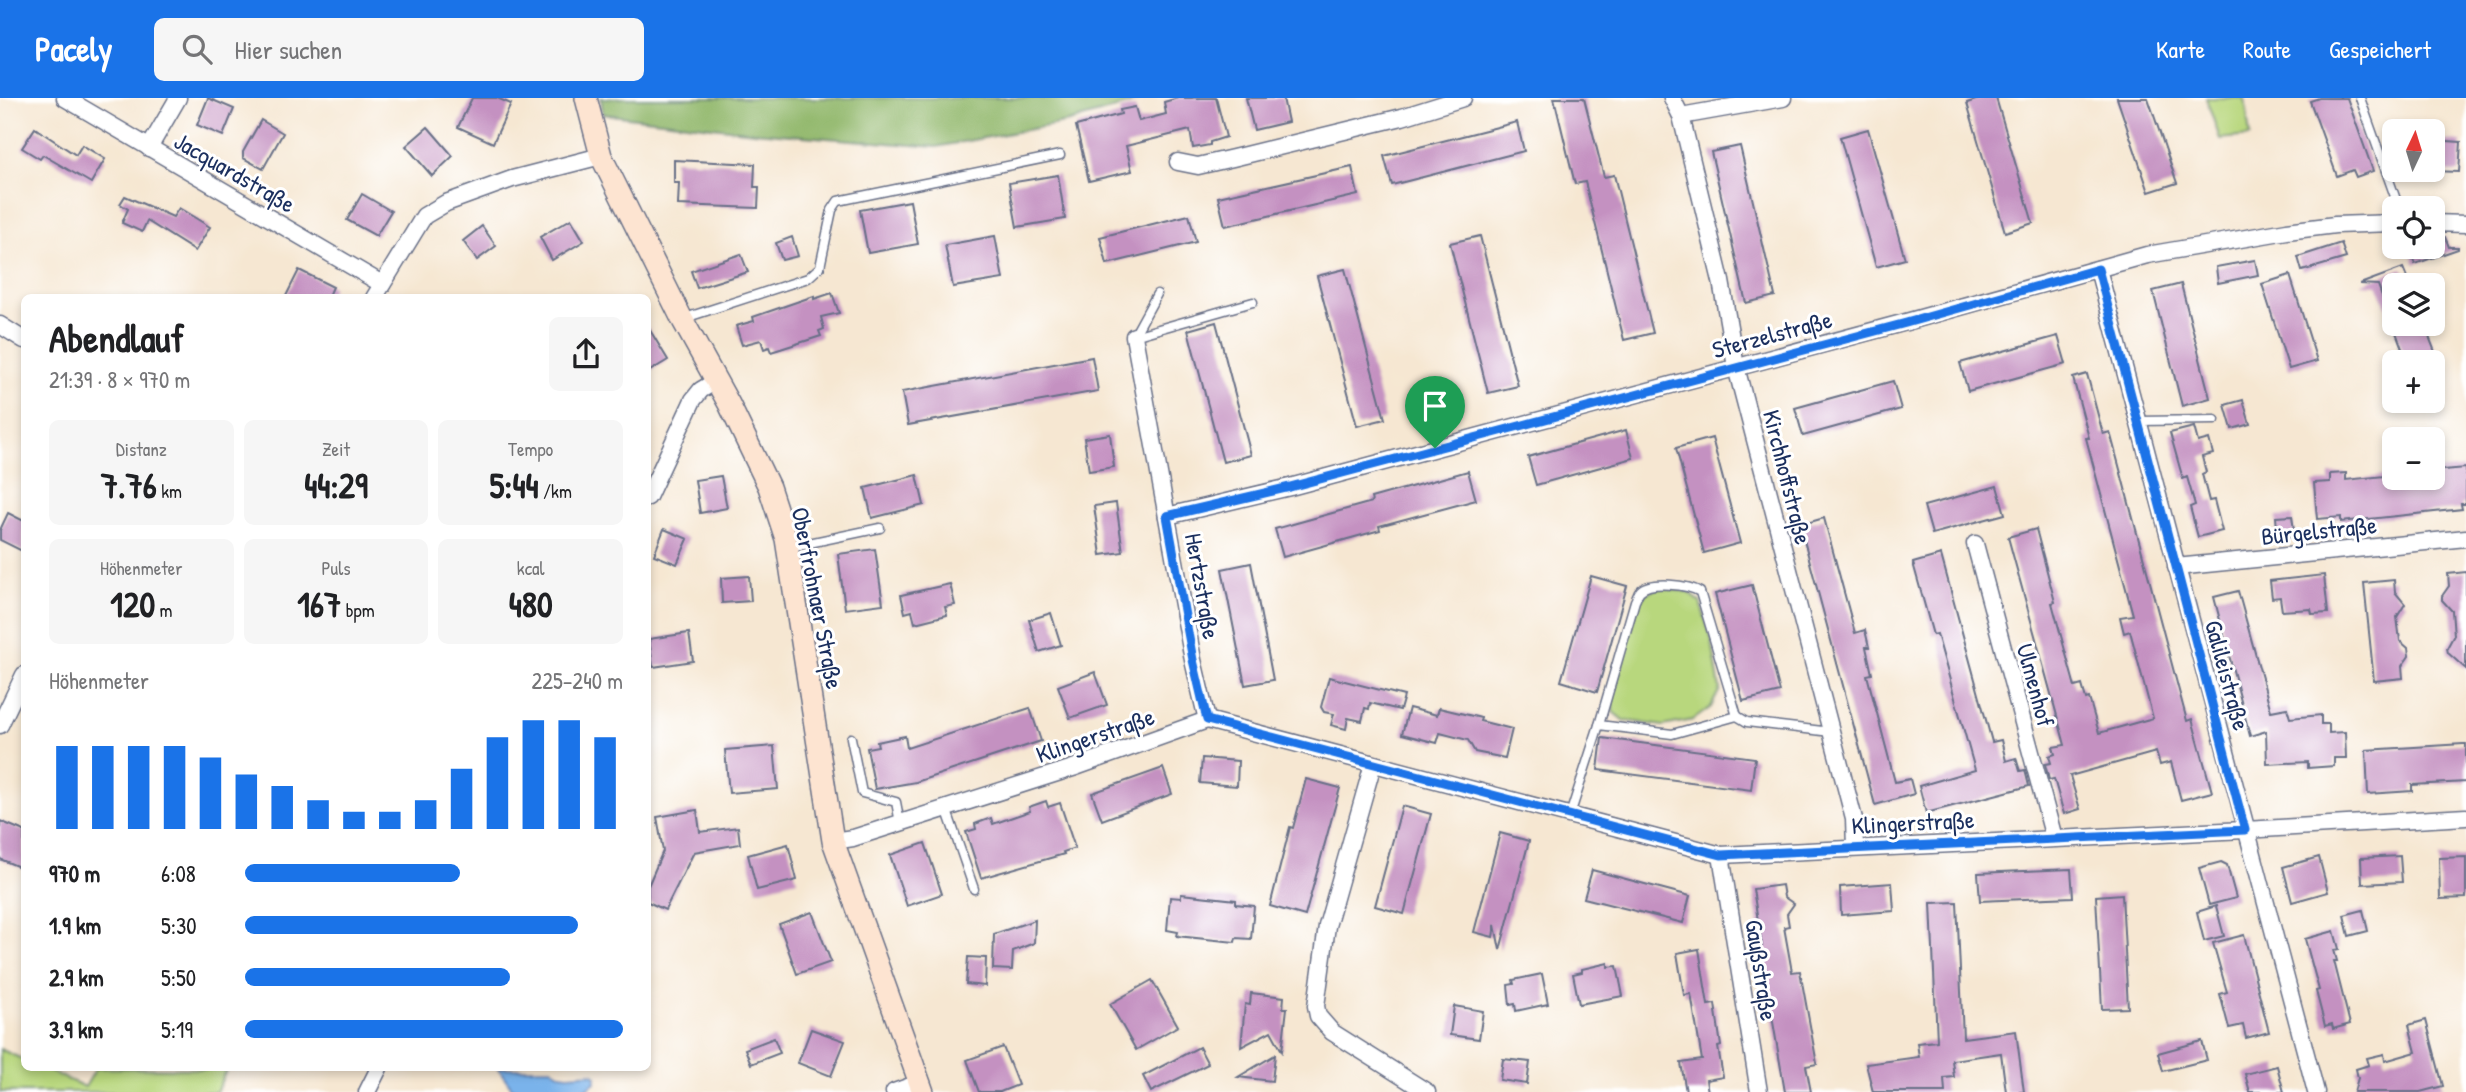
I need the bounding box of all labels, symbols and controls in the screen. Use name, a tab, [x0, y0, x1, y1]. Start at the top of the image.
search box	[154, 18, 644, 81]
text: Pacely	[35, 27, 112, 71]
icon: search	[178, 30, 216, 68]
text: Hier suchen	[234, 32, 342, 67]
text: Karte	[2156, 33, 2205, 65]
text: Route	[2243, 33, 2291, 65]
text: Gespeichert	[2329, 33, 2431, 65]
north arrow	[2382, 119, 2445, 182]
map controls	[2382, 119, 2445, 490]
street label: Jacquardstraße	[169, 124, 302, 220]
button: locate	[2382, 196, 2445, 259]
button: layers	[2382, 273, 2445, 336]
street label: Sterzelstraße	[1709, 303, 1836, 365]
text: Abendlauf	[49, 312, 184, 364]
button: share	[549, 317, 623, 391]
button: +	[2382, 350, 2445, 413]
text: 21:39 · 8 × 970 m	[49, 364, 190, 395]
pin	[1405, 376, 1465, 448]
icon: arrive	[1416, 387, 1454, 425]
street label: Kirchhoffstraße	[1756, 407, 1820, 548]
button: −	[2382, 427, 2445, 490]
text: Distanz	[116, 436, 167, 462]
text: Zeit	[322, 436, 350, 462]
text: Tempo	[508, 436, 553, 462]
text: 7.76	[101, 462, 157, 509]
text: 44:29	[304, 462, 368, 509]
text: 5:44	[489, 462, 539, 509]
text: km	[157, 478, 182, 504]
text: /km	[539, 478, 572, 504]
street label: Oberfrohnaer Straße	[785, 504, 851, 692]
street label: Bürgelstraße	[2260, 508, 2379, 552]
street label: Hertzstraße	[1178, 531, 1228, 642]
text: Höhenmeter	[100, 555, 183, 581]
text: Puls	[321, 555, 351, 581]
text: kcal	[517, 555, 545, 581]
text: 120	[110, 581, 155, 628]
text: 167	[297, 581, 341, 628]
text: 480	[509, 581, 553, 628]
text: m	[155, 597, 172, 623]
text: bpm	[341, 597, 375, 623]
street label: Galileistraße	[2198, 617, 2258, 734]
street label: Ulmenhof	[2010, 640, 2063, 730]
text: Höhenmeter	[49, 665, 149, 696]
text: 225–240 m	[531, 665, 623, 696]
street label: Klingerstraße	[1032, 700, 1159, 770]
street label: Klingerstraße	[1851, 803, 1976, 841]
text: 970 m	[49, 858, 100, 889]
text: 6:08	[161, 858, 196, 889]
text: 1.9 km	[49, 910, 101, 941]
text: 5:30	[161, 910, 197, 941]
street label: Gaußstraße	[1738, 917, 1786, 1023]
text: 2.9 km	[49, 962, 104, 993]
text: 5:50	[161, 962, 196, 993]
text: 3.9 km	[49, 1014, 103, 1045]
text: 5:19	[161, 1014, 193, 1045]

